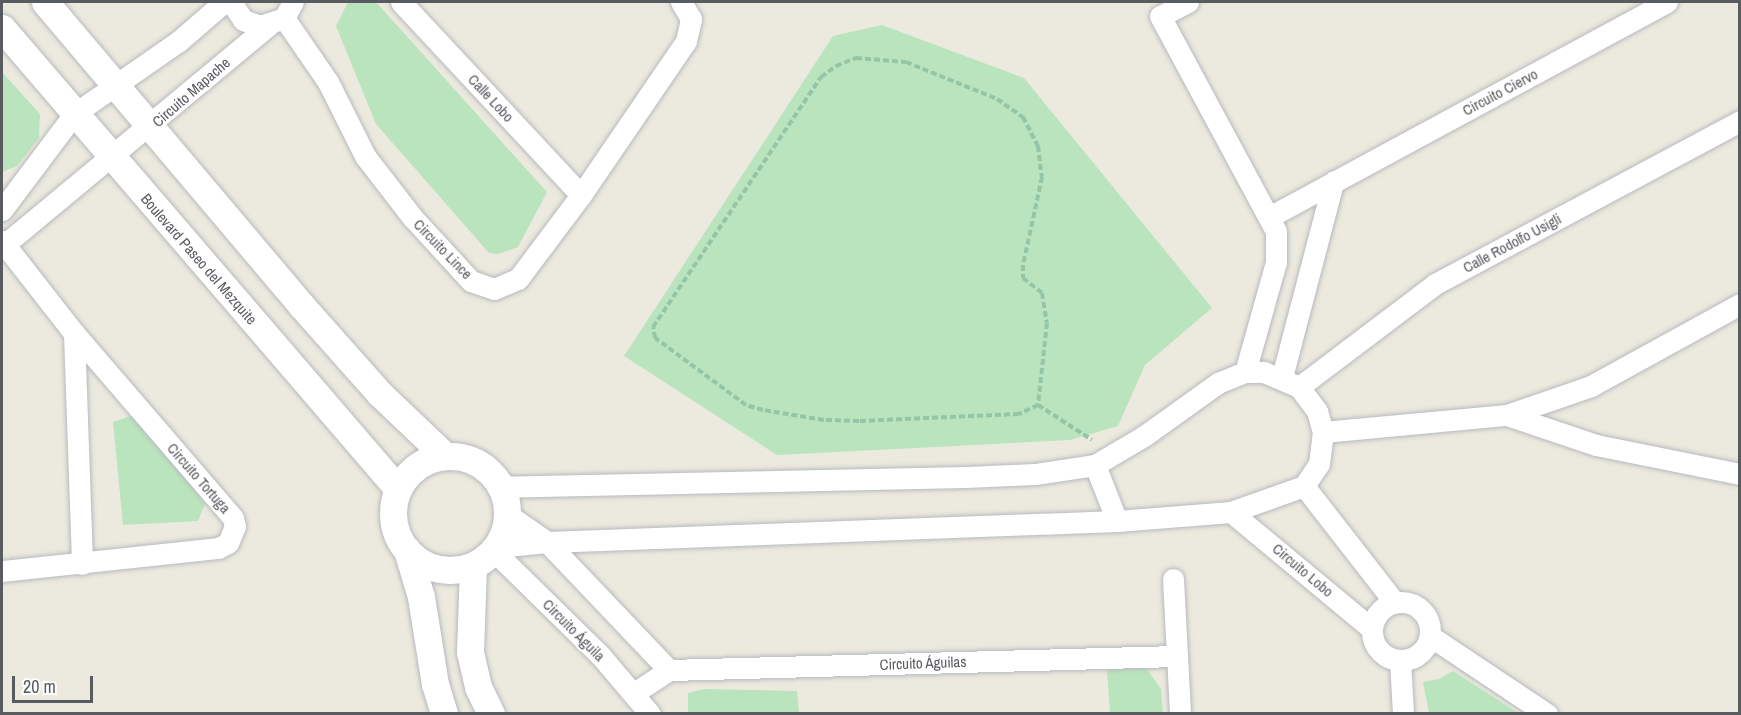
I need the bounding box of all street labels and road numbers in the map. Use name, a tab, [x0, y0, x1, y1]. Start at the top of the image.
street label: Circuito Mapache	[148, 53, 234, 131]
street label: Circuito Ciervo	[1459, 65, 1541, 119]
street label: Calle Lobo	[464, 70, 518, 126]
street label: Boulevard Paseo del Mezquite	[137, 190, 261, 328]
street label: Calle Rodolfo Usigli	[1460, 210, 1564, 276]
street label: Circuito Lince	[410, 215, 476, 283]
street label: Circuito Tortuga	[164, 439, 234, 517]
street label: Circuito Lobo	[1269, 539, 1337, 601]
street label: Circuito Águila	[539, 595, 609, 665]
street label: Circuito Águilas	[879, 652, 967, 674]

